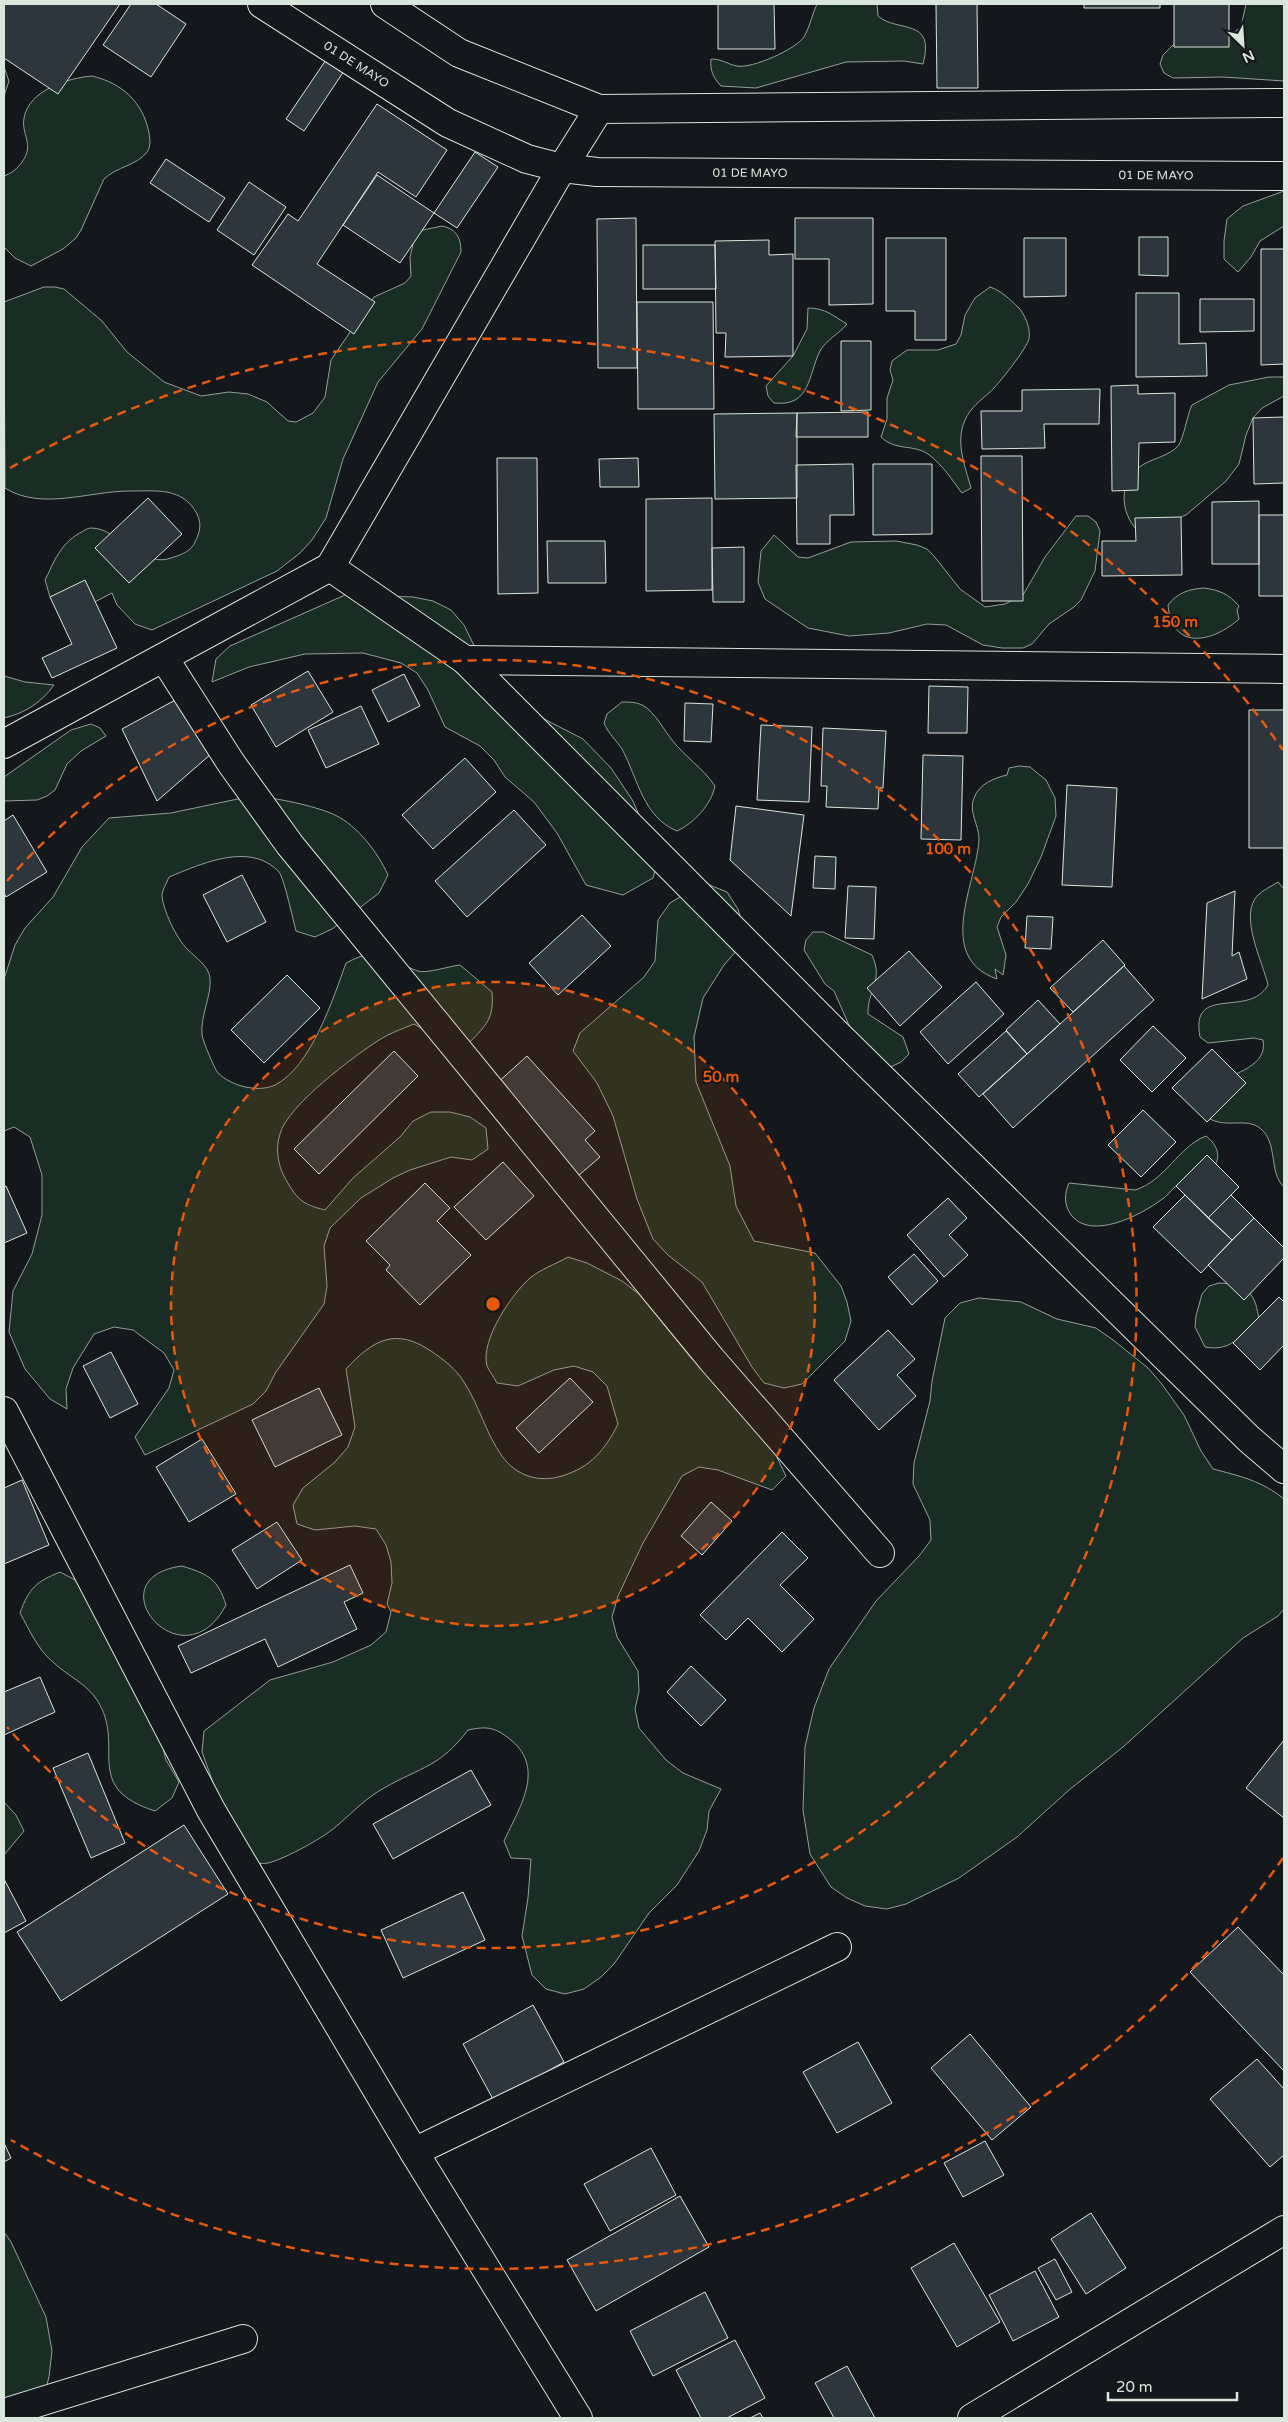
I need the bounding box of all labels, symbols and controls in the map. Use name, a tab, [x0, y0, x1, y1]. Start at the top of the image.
north arrow	[1218, 20, 1268, 70]
street label: 01 DE MAYO	[321, 38, 392, 91]
text: N	[1240, 46, 1257, 66]
street label: 01 DE MAYO	[713, 166, 788, 180]
street label: 01 DE MAYO	[1119, 168, 1194, 182]
text: 150 m	[1152, 613, 1198, 631]
text: 100 m	[925, 840, 971, 858]
text: 50 m	[703, 1068, 739, 1086]
centre of rings	[484, 1295, 502, 1313]
scale bar	[1108, 2370, 1237, 2402]
text: 20 m	[1116, 2378, 1153, 2396]

